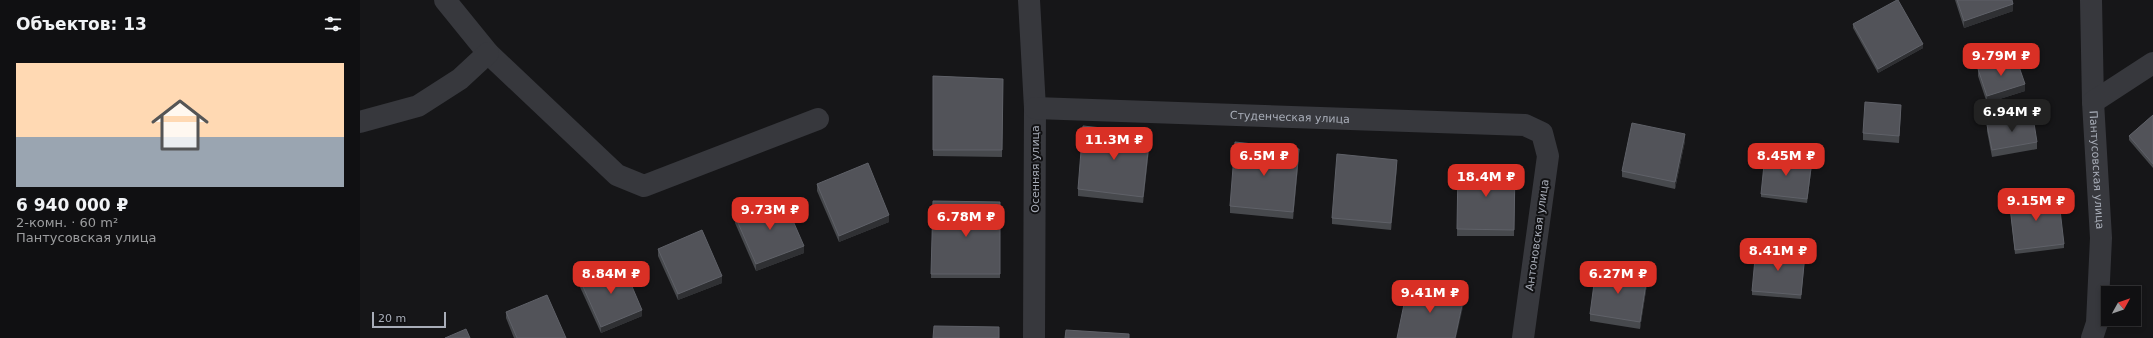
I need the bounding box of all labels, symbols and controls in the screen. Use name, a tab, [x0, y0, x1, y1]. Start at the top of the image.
icon: filters	[322, 13, 344, 35]
text: Объектов: 13	[16, 14, 147, 34]
pin: 9.79M ₽	[1964, 43, 2038, 77]
text: 9.79M ₽	[1972, 48, 2030, 63]
icon: home	[144, 89, 216, 161]
pin: 6.94M ₽	[1975, 99, 2049, 133]
text: 6.94M ₽	[1983, 104, 2041, 119]
street label: Студенческая улица	[1230, 109, 1350, 126]
street label: Пантусовская улица	[2087, 110, 2106, 230]
street label: Осенняя улица	[1029, 125, 1042, 213]
pin: 11.3M ₽	[1077, 127, 1151, 161]
text: 11.3M ₽	[1085, 132, 1143, 147]
pin: 6.5M ₽	[1231, 143, 1297, 177]
pin: 8.45M ₽	[1749, 143, 1823, 177]
text: 6.5M ₽	[1239, 148, 1289, 163]
text: 8.45M ₽	[1757, 148, 1815, 163]
pin: 18.4M ₽	[1449, 164, 1523, 198]
text: 18.4M ₽	[1457, 169, 1515, 184]
street label: Антоновская улица	[1523, 178, 1552, 292]
pin: 9.15M ₽	[1999, 188, 2073, 222]
text: 9.15M ₽	[2007, 193, 2065, 208]
text: 6 940 000 ₽	[16, 195, 128, 215]
pin: 9.73M ₽	[733, 197, 807, 231]
text: 9.73M ₽	[741, 202, 799, 217]
pin: 6.78M ₽	[929, 204, 1003, 238]
text: 6.78M ₽	[937, 209, 995, 224]
text: 2-комн. · 60 m²	[16, 215, 118, 230]
text: Пантусовская улица	[16, 230, 156, 245]
pin: 8.41M ₽	[1741, 238, 1815, 272]
text: 8.41M ₽	[1749, 243, 1807, 258]
pin: 8.84M ₽	[574, 261, 648, 295]
pin: 6.27M ₽	[1581, 261, 1655, 295]
text: 8.84M ₽	[582, 266, 640, 281]
text: 6.27M ₽	[1589, 266, 1647, 281]
pin: 9.41M ₽	[1393, 280, 1467, 314]
text: 9.41M ₽	[1401, 285, 1459, 300]
north arrow	[2101, 286, 2141, 326]
map controls	[2101, 286, 2141, 326]
scale bar	[372, 310, 446, 329]
text: 20 m	[378, 312, 406, 325]

